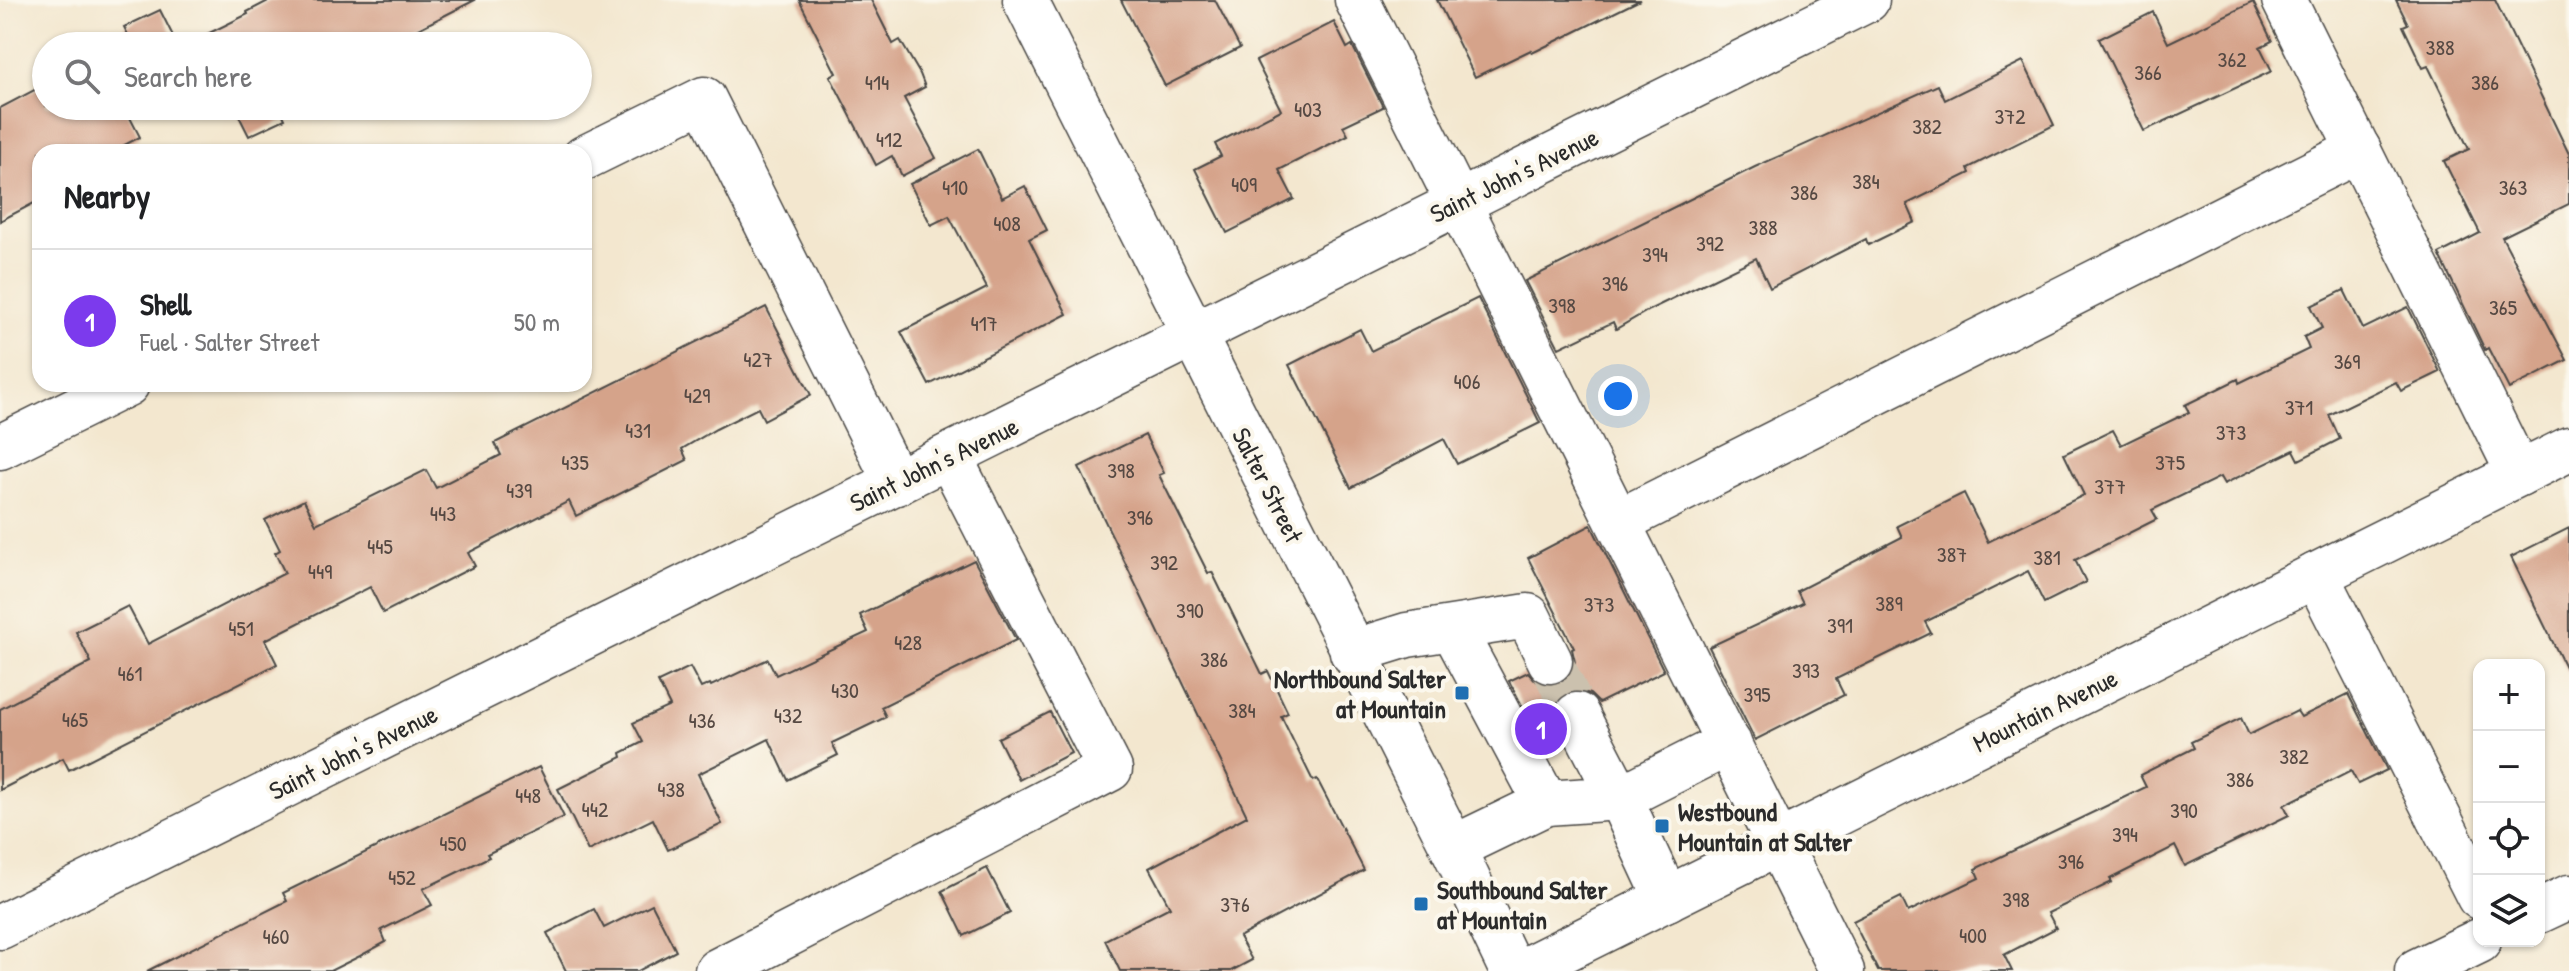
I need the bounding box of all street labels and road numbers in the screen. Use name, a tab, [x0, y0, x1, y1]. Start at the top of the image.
street label: Saint John's Avenue	[1424, 119, 1604, 231]
street label: Saint John's Avenue	[844, 408, 1024, 520]
street label: Salter Street	[1224, 421, 1312, 550]
street label: Mountain Avenue	[1967, 660, 2123, 760]
street label: Saint John's Avenue	[263, 696, 443, 808]

